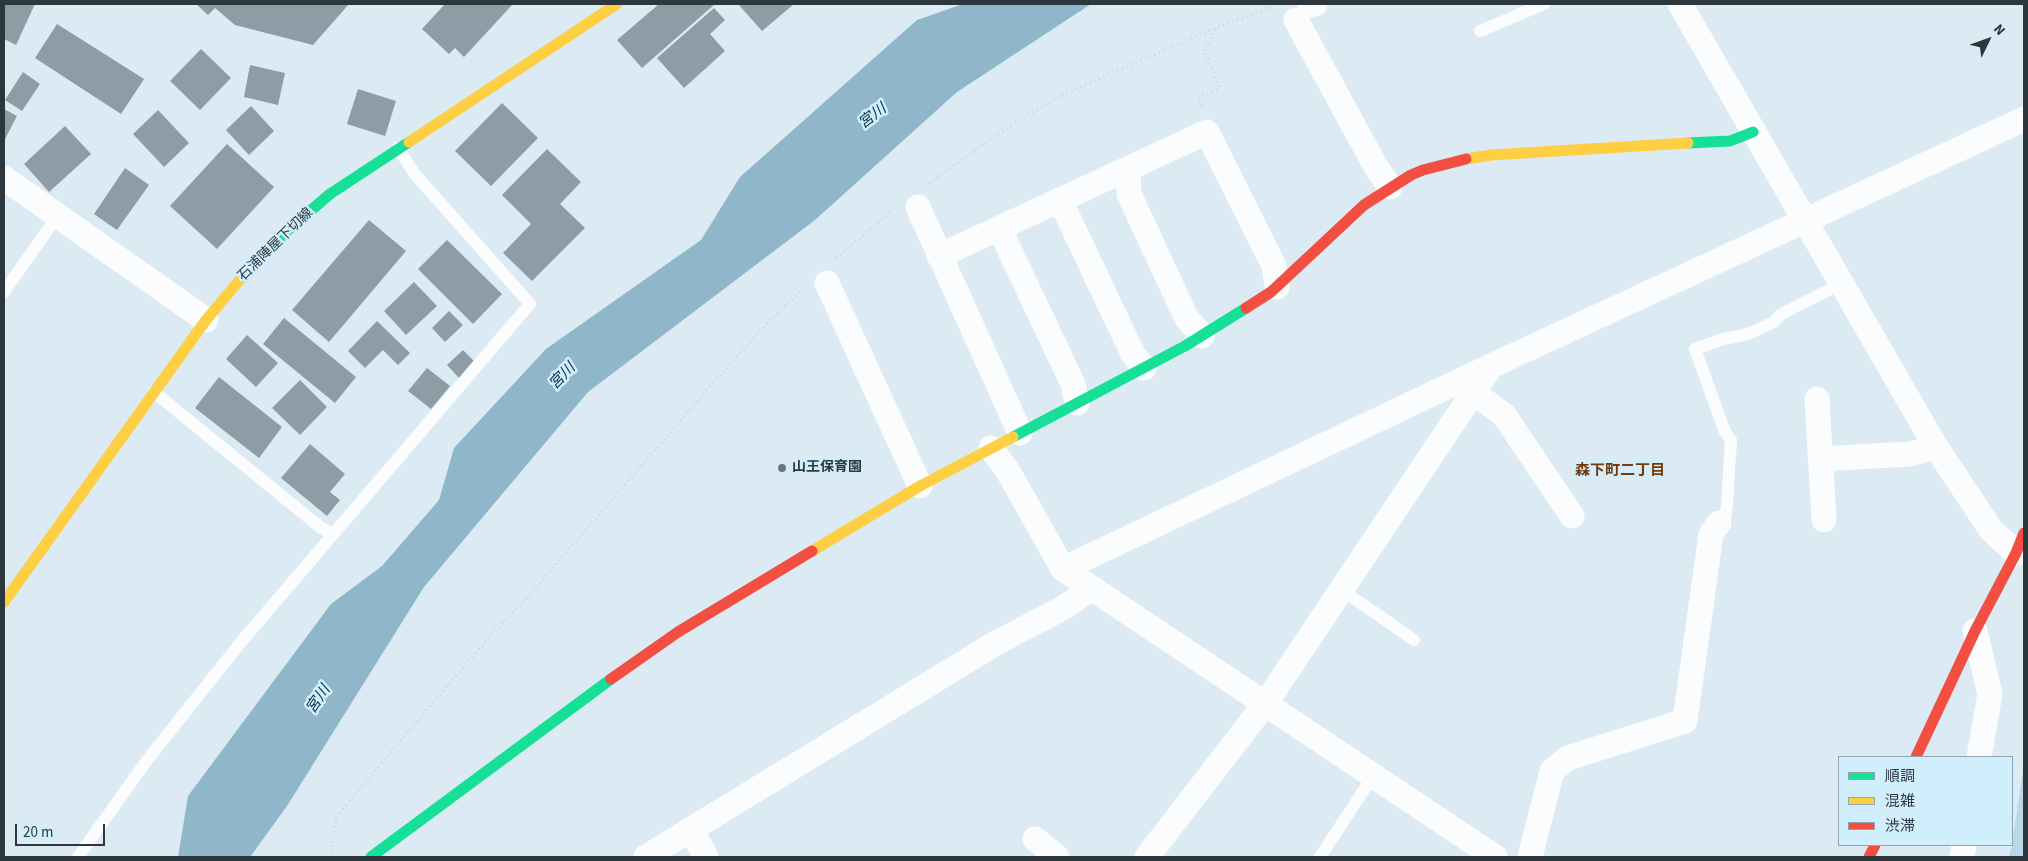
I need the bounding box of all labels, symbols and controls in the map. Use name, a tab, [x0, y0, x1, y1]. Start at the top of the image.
north arrow	[1963, 15, 2013, 65]
text: N	[1989, 20, 2010, 40]
water label: 宮川	[856, 101, 890, 133]
street label: 石浦陣屋下切線	[235, 205, 317, 285]
water label: 宮川	[546, 360, 580, 394]
place label: 山王保育園	[792, 460, 862, 476]
marker: 山王保育園	[776, 462, 788, 474]
district label: 森下町二丁目	[1575, 463, 1665, 481]
water label: 宮川	[303, 683, 335, 717]
legend	[1838, 756, 2013, 846]
text: 順調	[1885, 766, 1915, 787]
text: 混雑	[1885, 791, 1915, 812]
scale bar	[18, 814, 108, 846]
text: 渋滞	[1885, 816, 1915, 837]
text: 20 m	[23, 822, 53, 843]

